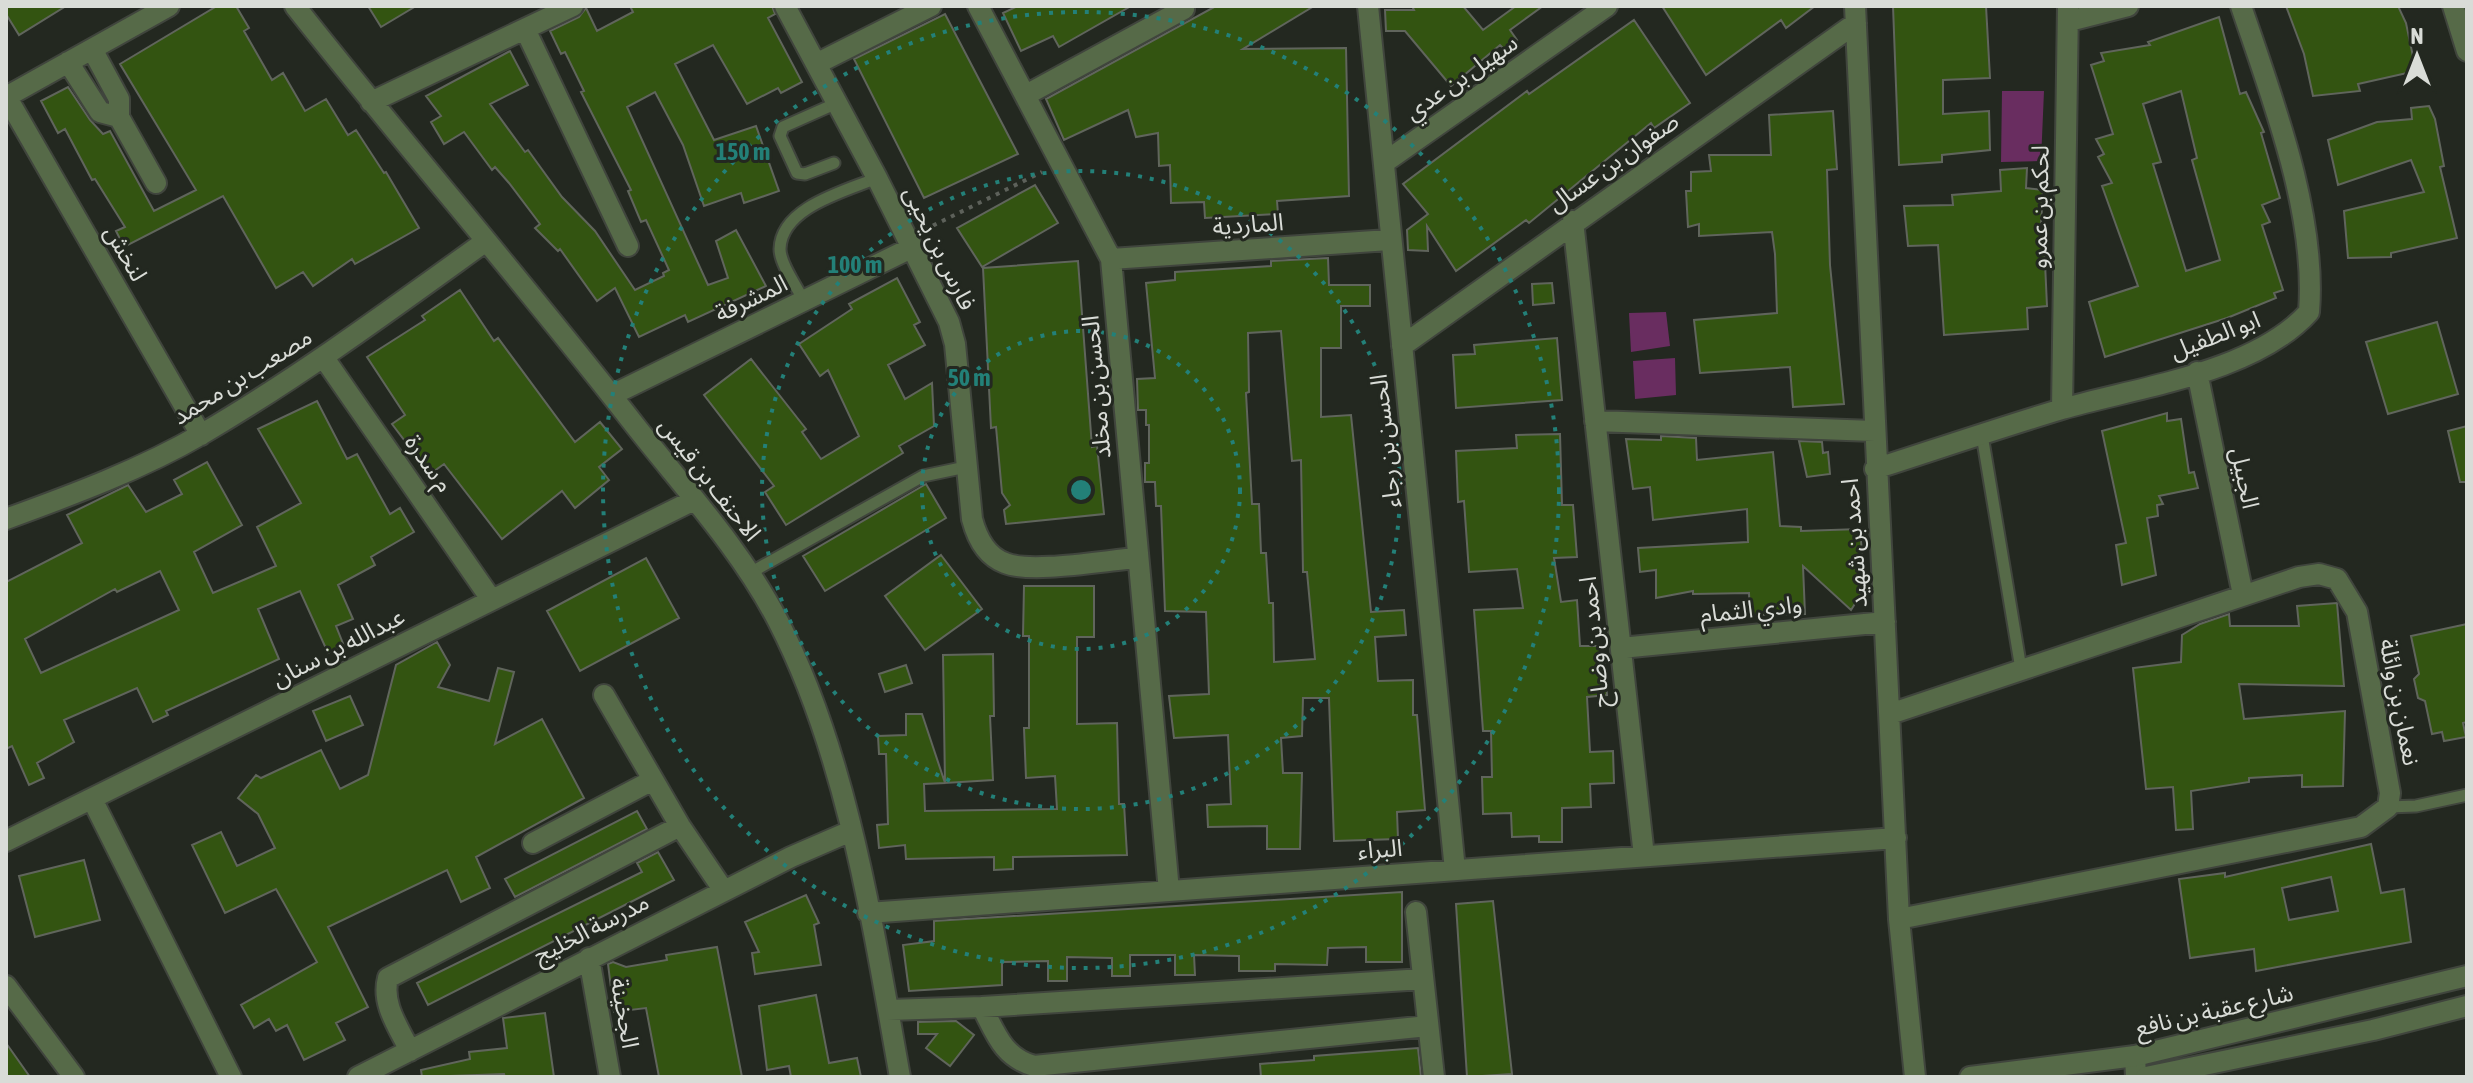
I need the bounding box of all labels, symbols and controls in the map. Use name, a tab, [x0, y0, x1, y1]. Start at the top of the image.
north arrow	[2377, 16, 2457, 96]
text: N	[2411, 23, 2423, 49]
street label: سهيل بن عدي	[1400, 28, 1526, 130]
street label: صفوان بن عسال	[1542, 107, 1684, 218]
text: 150 m	[716, 138, 770, 165]
street label: لحكم بن عمرو	[2024, 145, 2058, 269]
street label: فارس بن يحيى	[897, 182, 982, 315]
street label: الماردية	[1212, 208, 1285, 241]
street label: لنخش	[99, 220, 153, 286]
text: 100 m	[828, 251, 882, 278]
street label: المشرفة	[710, 269, 792, 328]
street label: ابو الطفيل	[2166, 306, 2264, 365]
street label: الحسن بن مخلد	[1076, 314, 1116, 460]
street label: مصعب بن محمد	[167, 322, 317, 430]
text: 50 m	[947, 364, 991, 391]
street label: الحسن بن رجاء	[1365, 373, 1406, 509]
street label: الاحنف بن قيس	[653, 412, 767, 546]
street label: م سدرة	[395, 429, 458, 500]
street label: الجبيل	[2225, 445, 2265, 511]
centre of rings	[1067, 476, 1095, 504]
street label: احمد بن شهيد	[1836, 477, 1872, 609]
street label: احمد بن وضاح	[1574, 575, 1618, 709]
street label: وادي الثمام	[1698, 590, 1804, 633]
street label: عبدالله بن سنان	[267, 602, 409, 693]
street label: نعمان بن وائلة	[2373, 636, 2426, 768]
street label: البراء	[1357, 834, 1403, 865]
street label: مدرسة الخليج	[529, 887, 655, 972]
street label: الجخينة	[605, 976, 644, 1051]
street label: شارع عقبة بن نافع	[2132, 979, 2297, 1045]

